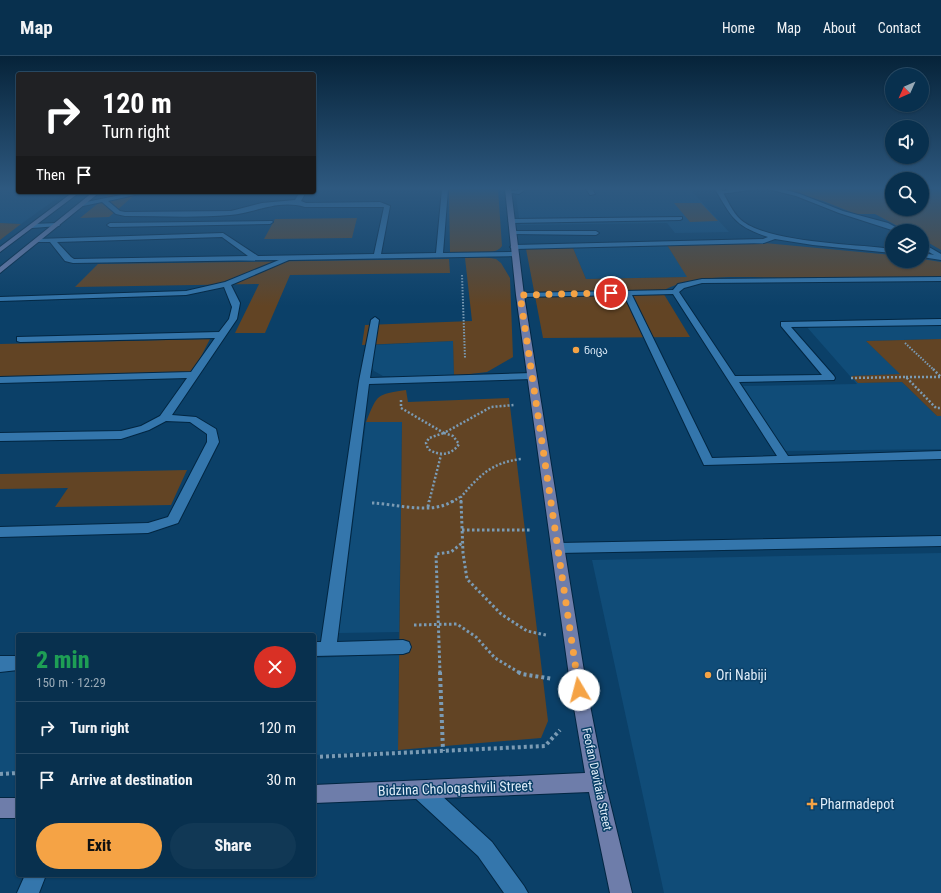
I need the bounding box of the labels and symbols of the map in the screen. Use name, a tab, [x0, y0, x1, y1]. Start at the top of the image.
north arrow	[885, 68, 929, 112]
pin	[594, 276, 628, 310]
marker: ნიცა	[571, 345, 581, 355]
place label: ნიცა	[584, 345, 608, 357]
place label: Ori Nabiji	[716, 667, 767, 683]
position arrow	[558, 669, 600, 711]
marker: Ori Nabiji	[703, 670, 713, 680]
street label: Feofan Davitaia Street	[579, 726, 615, 832]
street label: Bidzina Choloqashvili Street	[378, 777, 532, 799]
place label: Pharmadepot	[820, 796, 894, 812]
marker: Pharmadepot	[807, 799, 817, 809]

